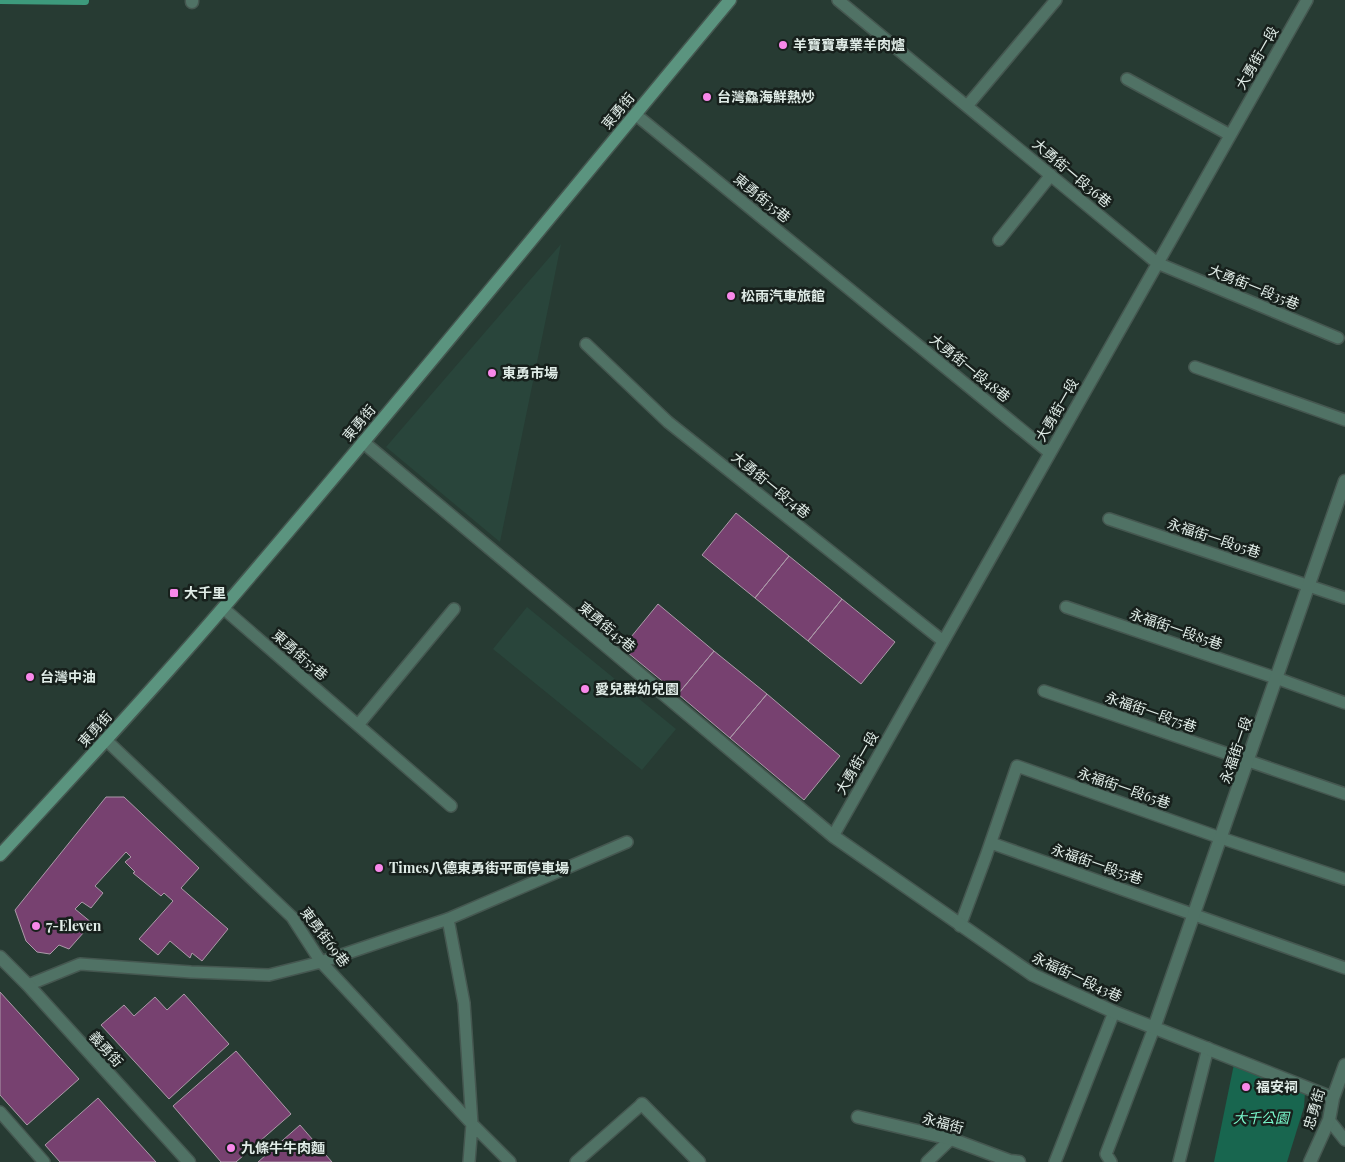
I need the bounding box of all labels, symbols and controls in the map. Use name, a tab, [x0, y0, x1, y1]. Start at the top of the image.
street label: 大勇街一段	[1231, 23, 1282, 93]
place label: 羊寶寶專業羊肉爐	[793, 35, 905, 54]
marker: 羊寶寶專業羊肉爐	[777, 39, 789, 51]
place label: 台灣鱻海鮮熱炒	[717, 87, 815, 106]
street label: 東勇街	[597, 88, 638, 133]
marker: 台灣鱻海鮮熱炒	[701, 91, 713, 103]
street label: 大勇街一段36巷	[1029, 134, 1116, 211]
street label: 東勇街35巷	[730, 169, 795, 226]
street label: 大勇街一段35巷	[1206, 260, 1302, 313]
place label: 松雨汽車旅館	[741, 286, 825, 305]
marker: 松雨汽車旅館	[725, 290, 737, 302]
street label: 大勇街一段48巷	[926, 329, 1014, 406]
place label: 東勇市場	[502, 363, 558, 382]
marker: 東勇市場	[486, 367, 498, 379]
street label: 大勇街一段	[1031, 375, 1082, 445]
street label: 東勇街	[338, 400, 379, 445]
street label: 大勇街一段74巷	[728, 447, 815, 522]
street label: 永福街一段95巷	[1165, 514, 1263, 562]
place label: 大千里	[184, 583, 226, 602]
marker: 大千里	[168, 587, 180, 599]
street label: 東勇街45巷	[575, 597, 640, 656]
street label: 永福街一段85巷	[1127, 604, 1225, 653]
street label: 東勇街55巷	[269, 625, 332, 684]
place label: 台灣中油	[40, 667, 96, 686]
marker: 台灣中油	[24, 671, 36, 683]
place label: 愛兒群幼兒園	[595, 679, 679, 698]
marker: 愛兒群幼兒園	[579, 683, 591, 695]
street label: 永福街一段75巷	[1103, 687, 1199, 736]
street label: 東勇街	[74, 707, 116, 751]
street label: 永福街一段	[1215, 714, 1256, 786]
street label: 大勇街一段	[831, 728, 882, 798]
street label: 永福街一段65巷	[1075, 763, 1173, 812]
street label: 永福街一段55巷	[1049, 839, 1145, 888]
place label: Times八德東勇街平面停車場	[389, 858, 569, 877]
marker: Times八德東勇街平面停車場	[373, 862, 385, 874]
street label: 東勇街69巷	[297, 903, 354, 971]
place label: 7-Eleven	[46, 916, 102, 935]
marker: 7-Eleven	[30, 920, 42, 932]
street label: 永福街一段43巷	[1029, 947, 1125, 1006]
street label: 義勇街	[85, 1027, 127, 1071]
place label: 福安祠	[1256, 1077, 1298, 1096]
marker: 福安祠	[1240, 1081, 1252, 1093]
street label: 忠勇街	[1298, 1086, 1329, 1132]
street label: 永福街	[920, 1108, 966, 1137]
park label: 大千公園	[1233, 1108, 1291, 1127]
place label: 九條牛牛肉麵	[241, 1138, 325, 1157]
marker: 九條牛牛肉麵	[225, 1142, 237, 1154]

